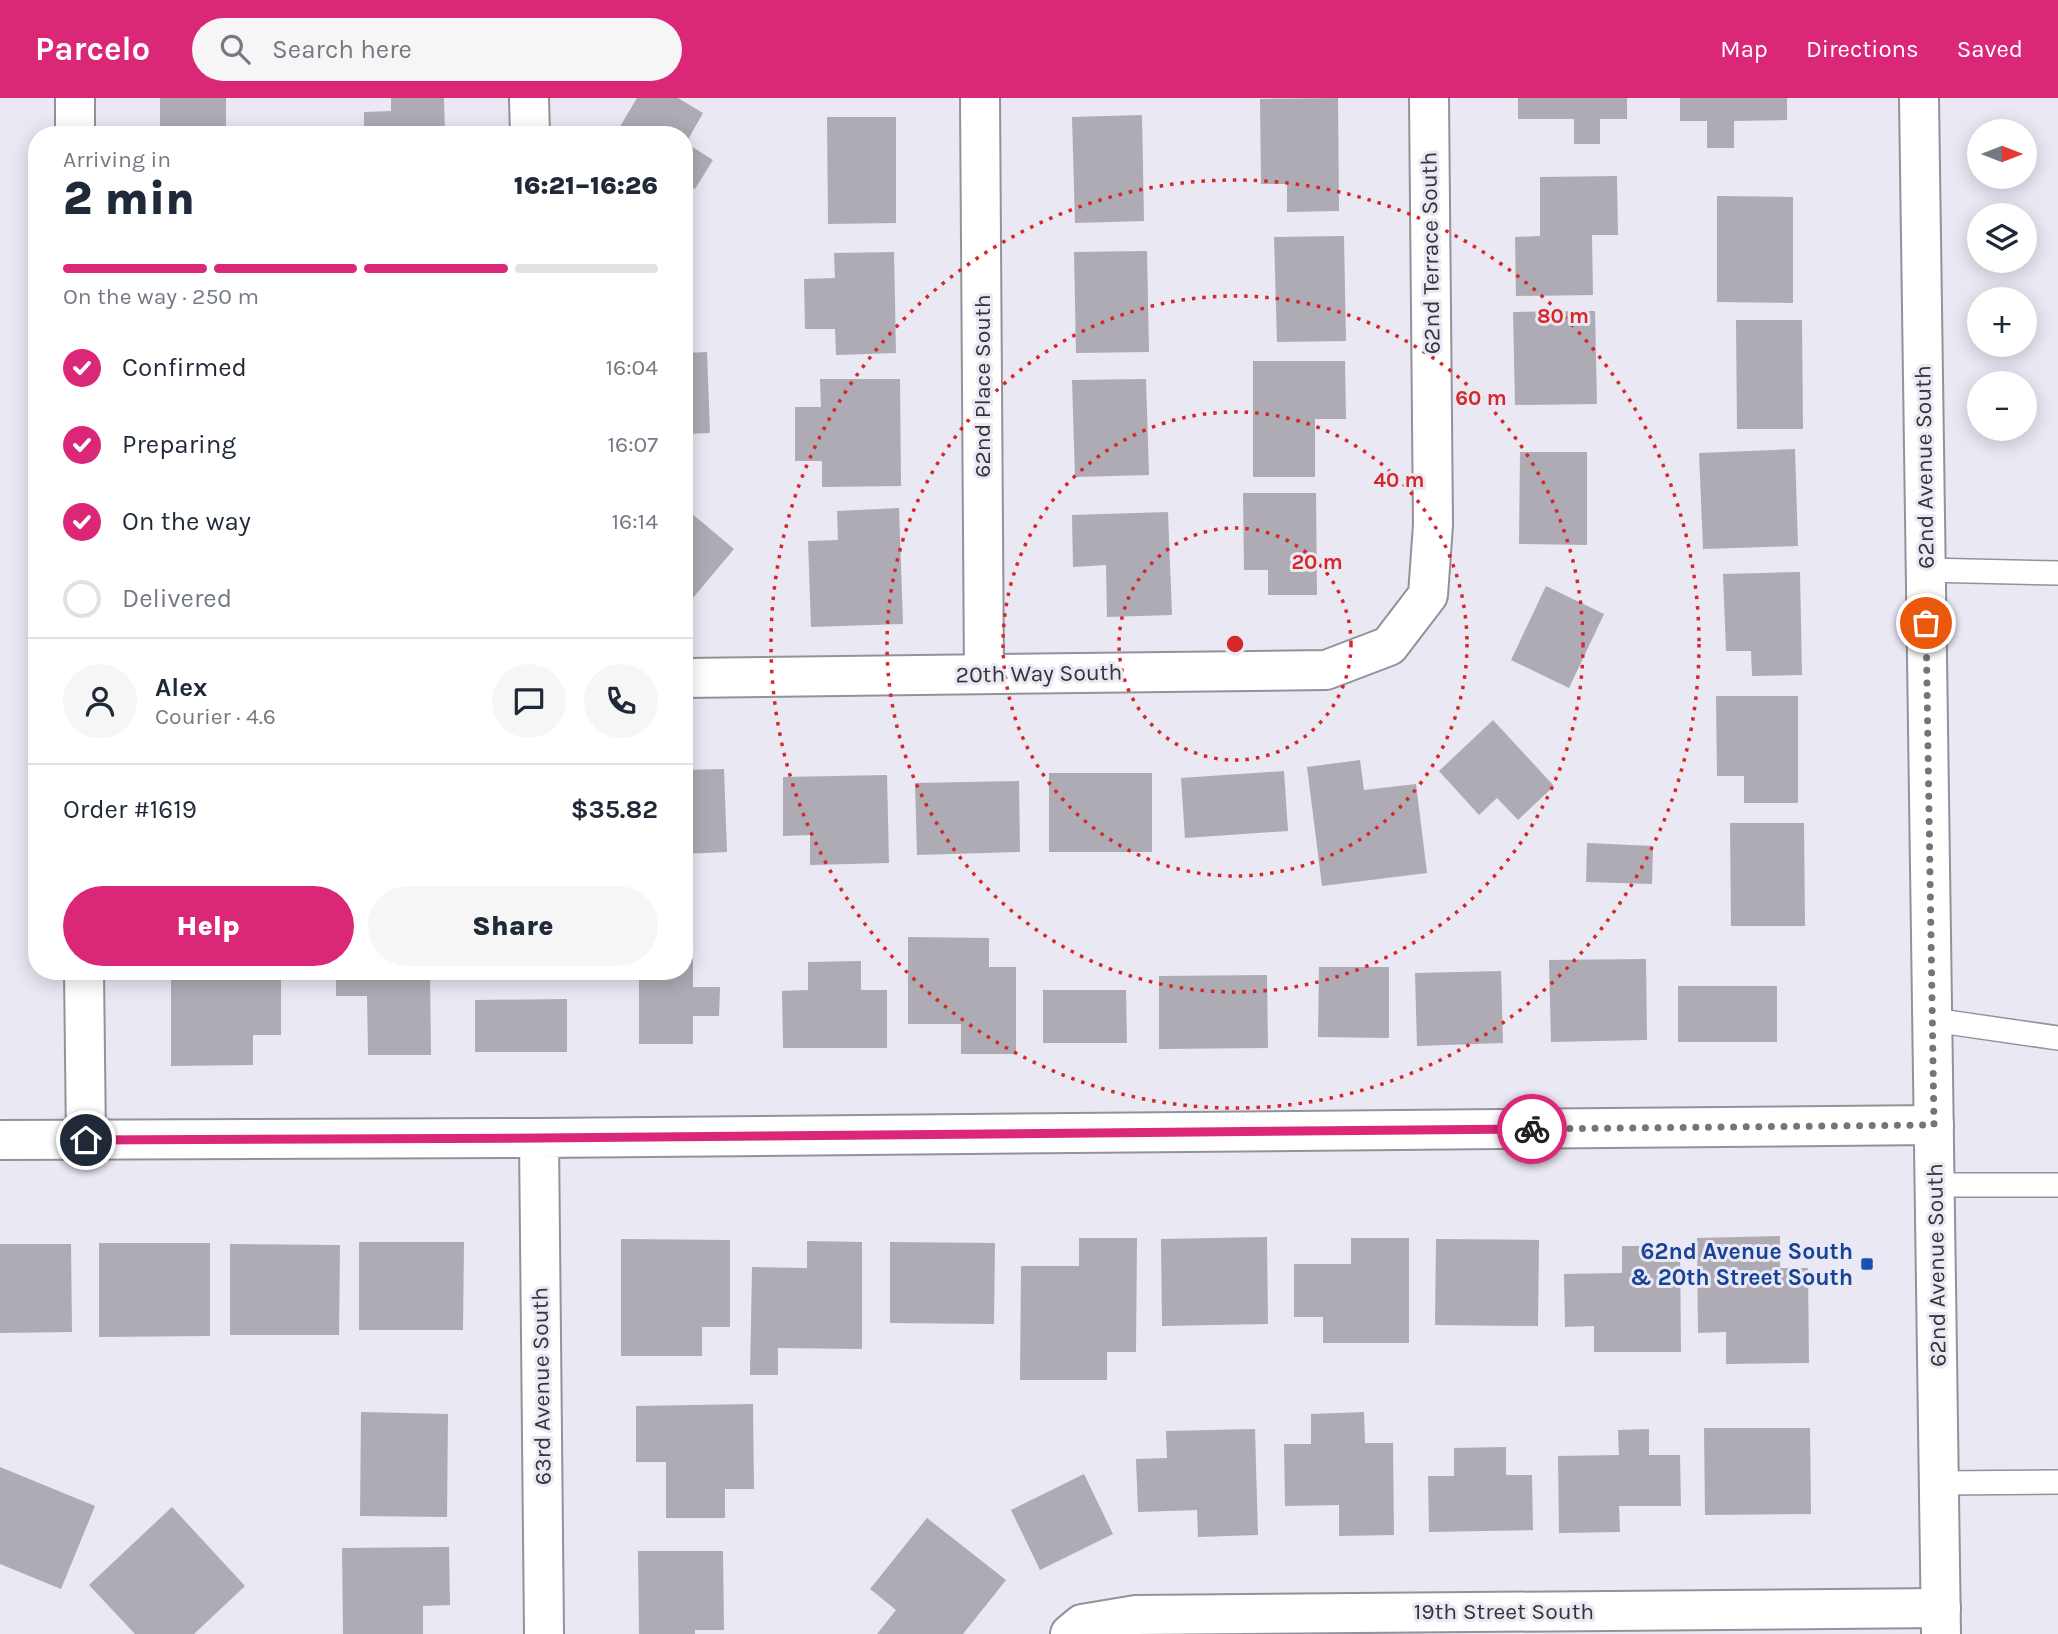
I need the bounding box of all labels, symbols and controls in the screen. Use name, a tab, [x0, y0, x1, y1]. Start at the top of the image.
search box	[192, 18, 682, 81]
text: Parcelo	[35, 30, 150, 68]
icon: search	[216, 30, 254, 68]
text: Search here	[272, 34, 412, 65]
text: Map	[1720, 35, 1768, 63]
text: Directions	[1806, 35, 1919, 63]
text: Saved	[1957, 35, 2023, 63]
north arrow	[1967, 119, 2037, 189]
map controls	[1967, 119, 2037, 441]
text: Arriving in	[63, 146, 171, 173]
street label: 62nd Terrace South	[1415, 152, 1446, 354]
text: 16:21–16:26	[514, 170, 658, 201]
text: 2 min	[63, 172, 195, 226]
button: layers	[1967, 203, 2037, 273]
text: On the way · 250 m	[63, 283, 259, 310]
button: +	[1967, 287, 2037, 357]
street label: 62nd Place South	[969, 294, 996, 478]
text: 80 m	[1537, 304, 1589, 328]
icon: check	[63, 349, 101, 387]
text: Confirmed	[122, 352, 247, 383]
text: 16:04	[605, 354, 658, 381]
street label: 62nd Avenue South	[1909, 365, 1940, 569]
button: −	[1967, 371, 2037, 441]
text: 60 m	[1455, 386, 1507, 410]
icon: check	[63, 426, 101, 464]
text: Preparing	[122, 429, 236, 460]
text: 16:07	[607, 431, 658, 458]
text: 40 m	[1373, 468, 1425, 492]
icon: check	[63, 503, 101, 541]
text: On the way	[122, 506, 251, 537]
text: 16:14	[611, 508, 658, 535]
text: 20 m	[1291, 550, 1343, 574]
text: Delivered	[122, 583, 232, 614]
pin	[1896, 593, 1956, 653]
icon: bag	[1907, 604, 1945, 642]
centre of rings	[1223, 632, 1247, 656]
street label: 20th Way South	[956, 659, 1123, 688]
button: person	[63, 664, 137, 738]
button: chat	[492, 664, 566, 738]
button: phone	[584, 664, 658, 738]
text: Alex	[155, 672, 207, 703]
text: Courier · 4.6	[155, 703, 276, 730]
text: Order #1619	[63, 794, 197, 825]
text: $35.82	[571, 794, 658, 825]
button: Help	[63, 886, 354, 966]
button: Share	[368, 886, 658, 966]
courier	[1497, 1094, 1567, 1164]
pin	[56, 1110, 116, 1170]
icon: bike	[1513, 1110, 1551, 1148]
icon: home	[67, 1121, 105, 1159]
street label: 62nd Avenue South	[1921, 1163, 1952, 1367]
place label: 62nd Avenue South & 20th Street South	[1630, 1238, 1853, 1291]
marker: 62nd Avenue South & 20th Street South	[1859, 1256, 1875, 1272]
street label: 63rd Avenue South	[526, 1287, 557, 1485]
street label: 19th Street South	[1414, 1598, 1594, 1625]

